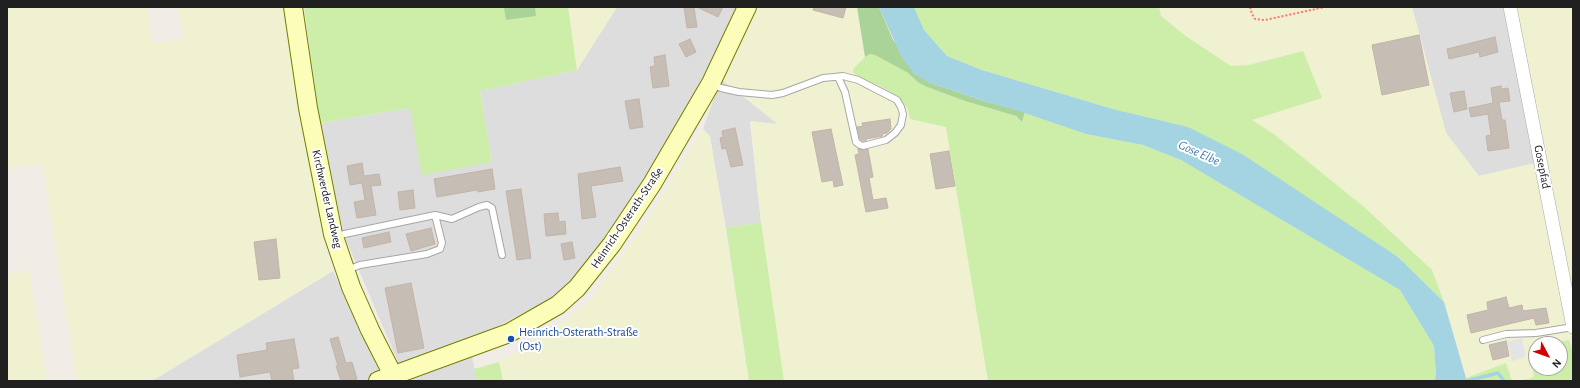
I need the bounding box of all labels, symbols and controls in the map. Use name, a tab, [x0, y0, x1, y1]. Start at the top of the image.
water label: Gose Elbe	[1176, 137, 1222, 169]
street label: Gosepfad	[1531, 144, 1553, 190]
street label: Kirchwerder Landweg	[309, 148, 345, 250]
street label: Heinrich-Osterath-Straße	[588, 165, 666, 271]
place label: Heinrich-Osterath-Straße (Ost)	[519, 325, 638, 353]
marker: Heinrich-Osterath-Straße (Ost)	[506, 334, 516, 344]
north arrow	[1528, 336, 1568, 376]
text: N	[1550, 357, 1563, 370]

